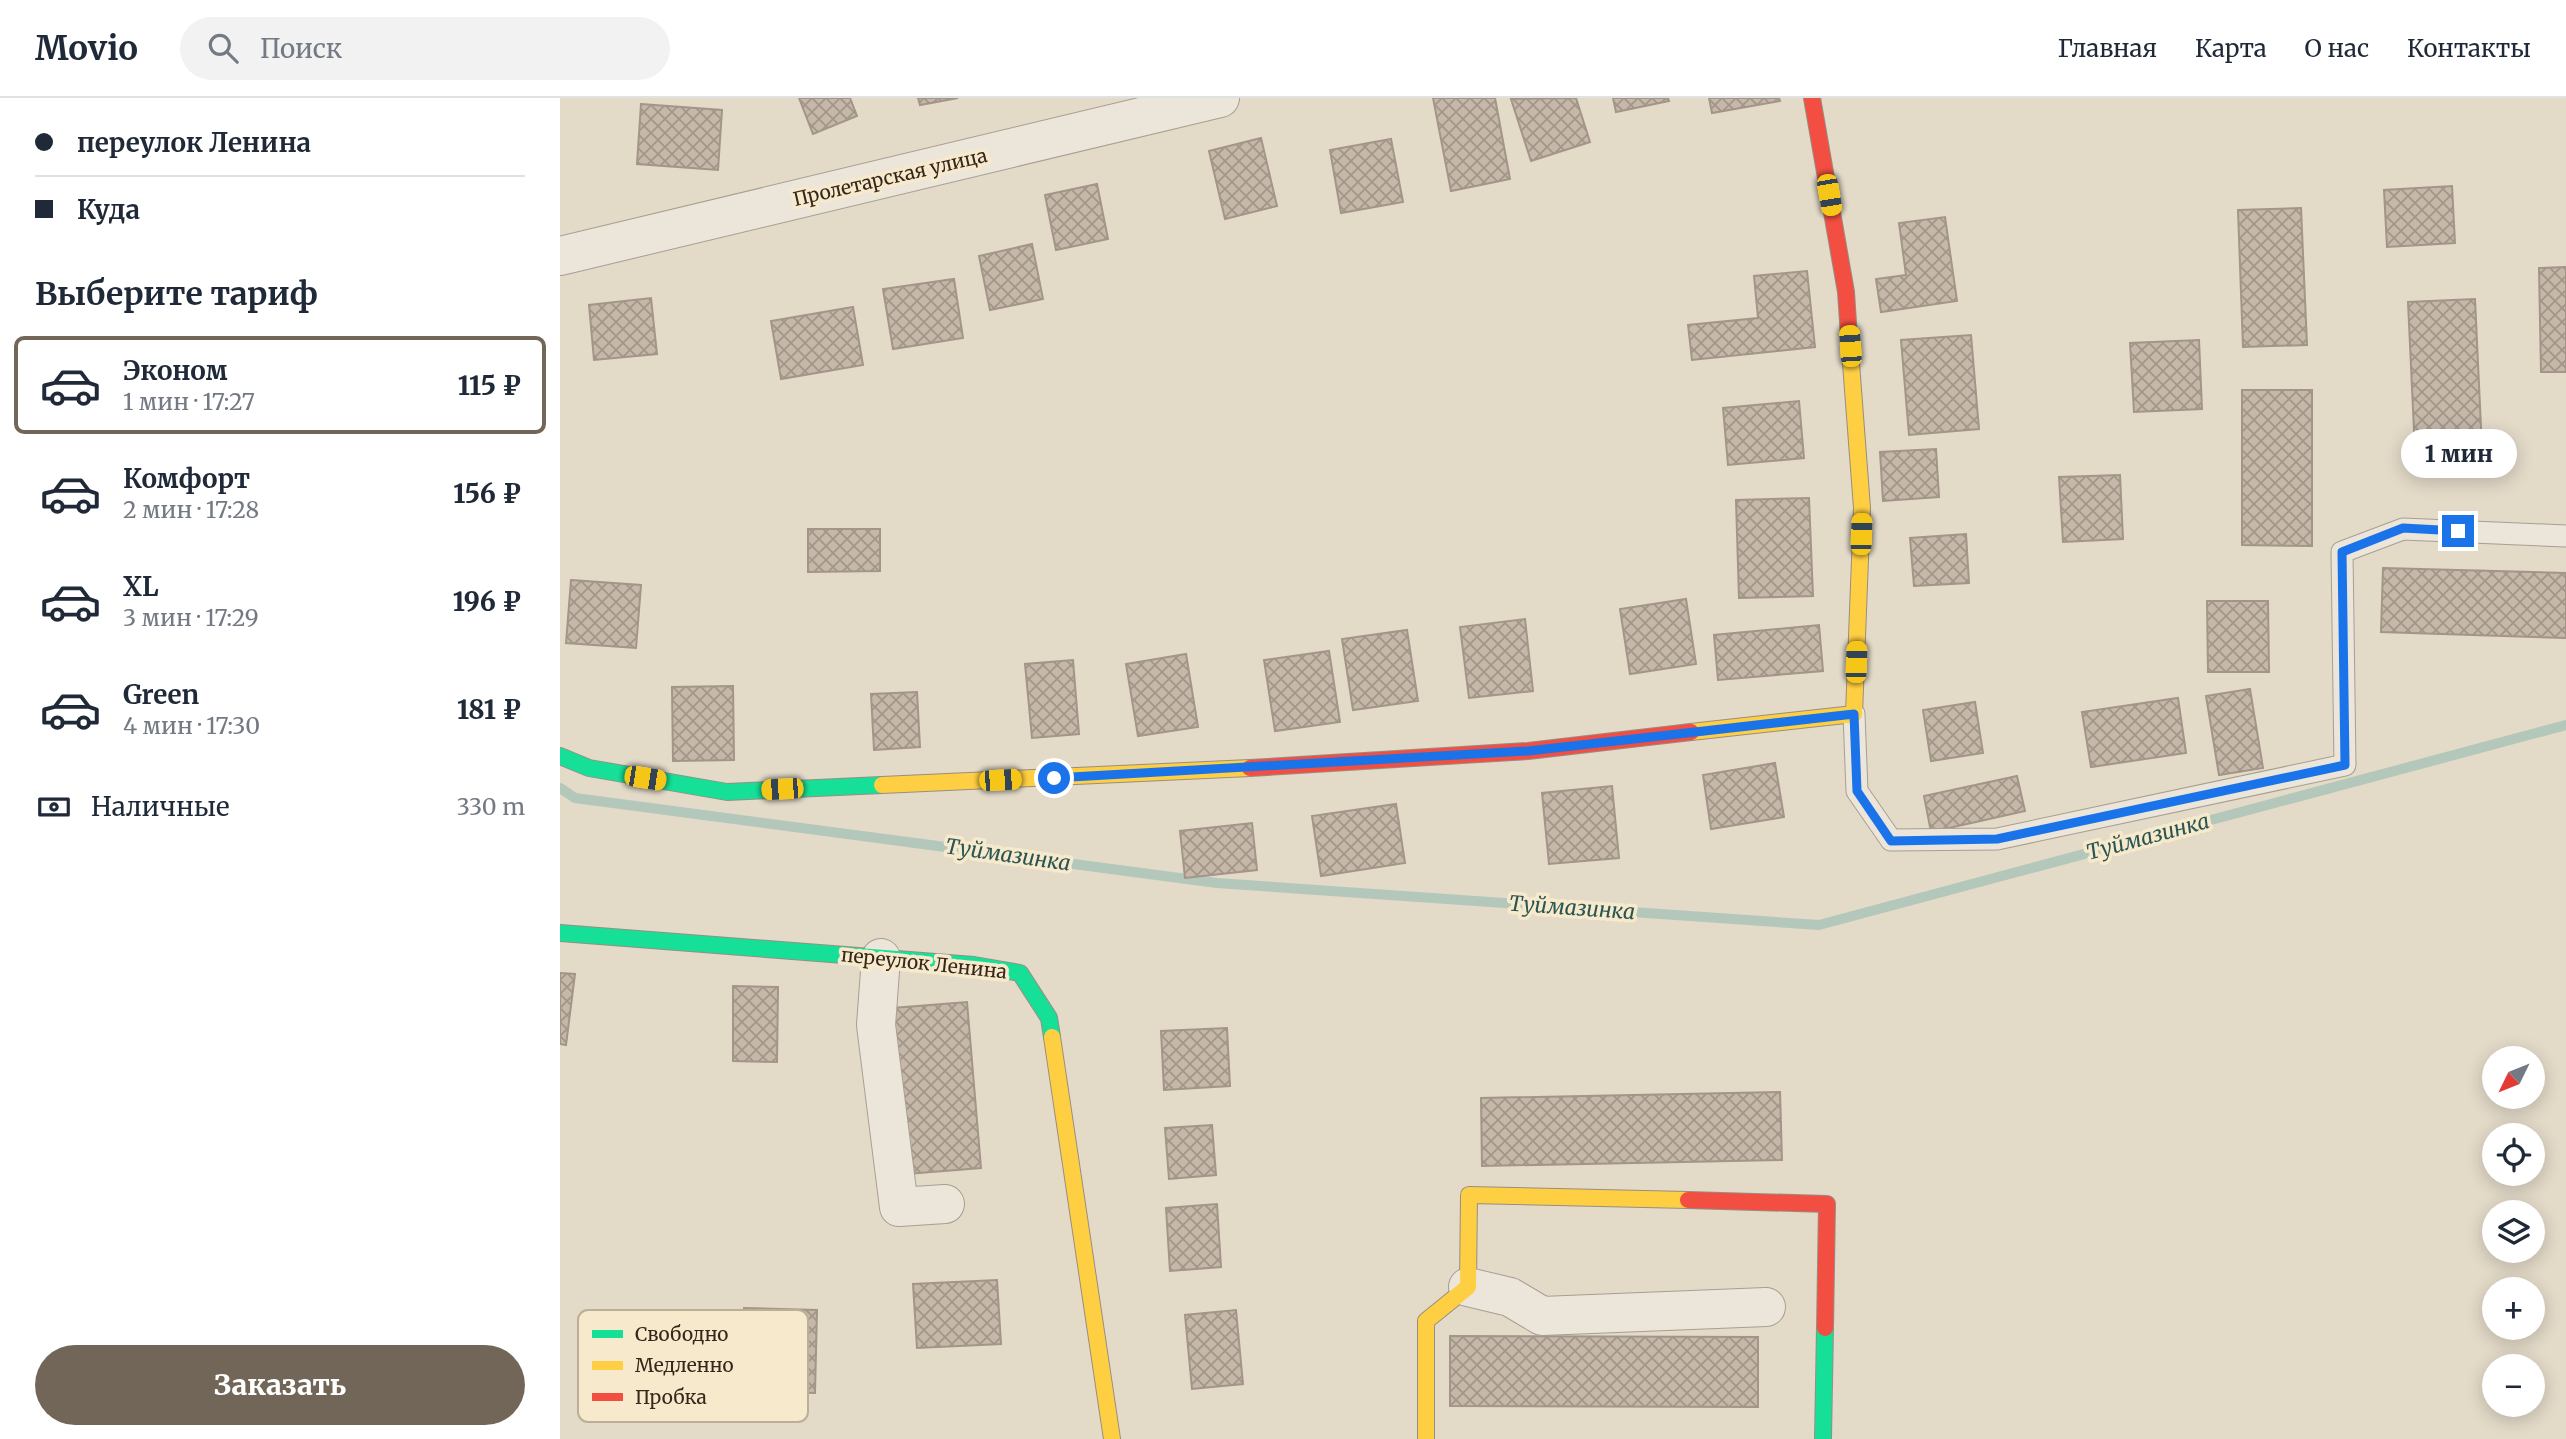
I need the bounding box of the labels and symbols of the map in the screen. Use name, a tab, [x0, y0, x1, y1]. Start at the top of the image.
street label: Пролетарская улица	[791, 143, 989, 211]
car	[1816, 172, 1843, 218]
car	[1839, 324, 1862, 368]
callout: 1 мин	[2400, 430, 2516, 478]
car	[1850, 513, 1873, 555]
route end	[2442, 515, 2474, 547]
car	[1845, 641, 1868, 683]
route start	[1038, 762, 1070, 794]
car	[623, 764, 668, 792]
car	[979, 768, 1022, 792]
car	[761, 777, 804, 801]
water label: Туймазинка	[2083, 807, 2212, 866]
water label: Туймазинка	[944, 832, 1072, 877]
water label: Туймазинка	[1508, 890, 1636, 925]
street label: переулок Ленина	[840, 942, 1008, 984]
north arrow	[2482, 1046, 2544, 1110]
legend	[578, 1310, 808, 1422]
text: Свободно	[635, 1322, 728, 1346]
text: Медленно	[635, 1353, 734, 1377]
text: Пробка	[635, 1385, 707, 1409]

